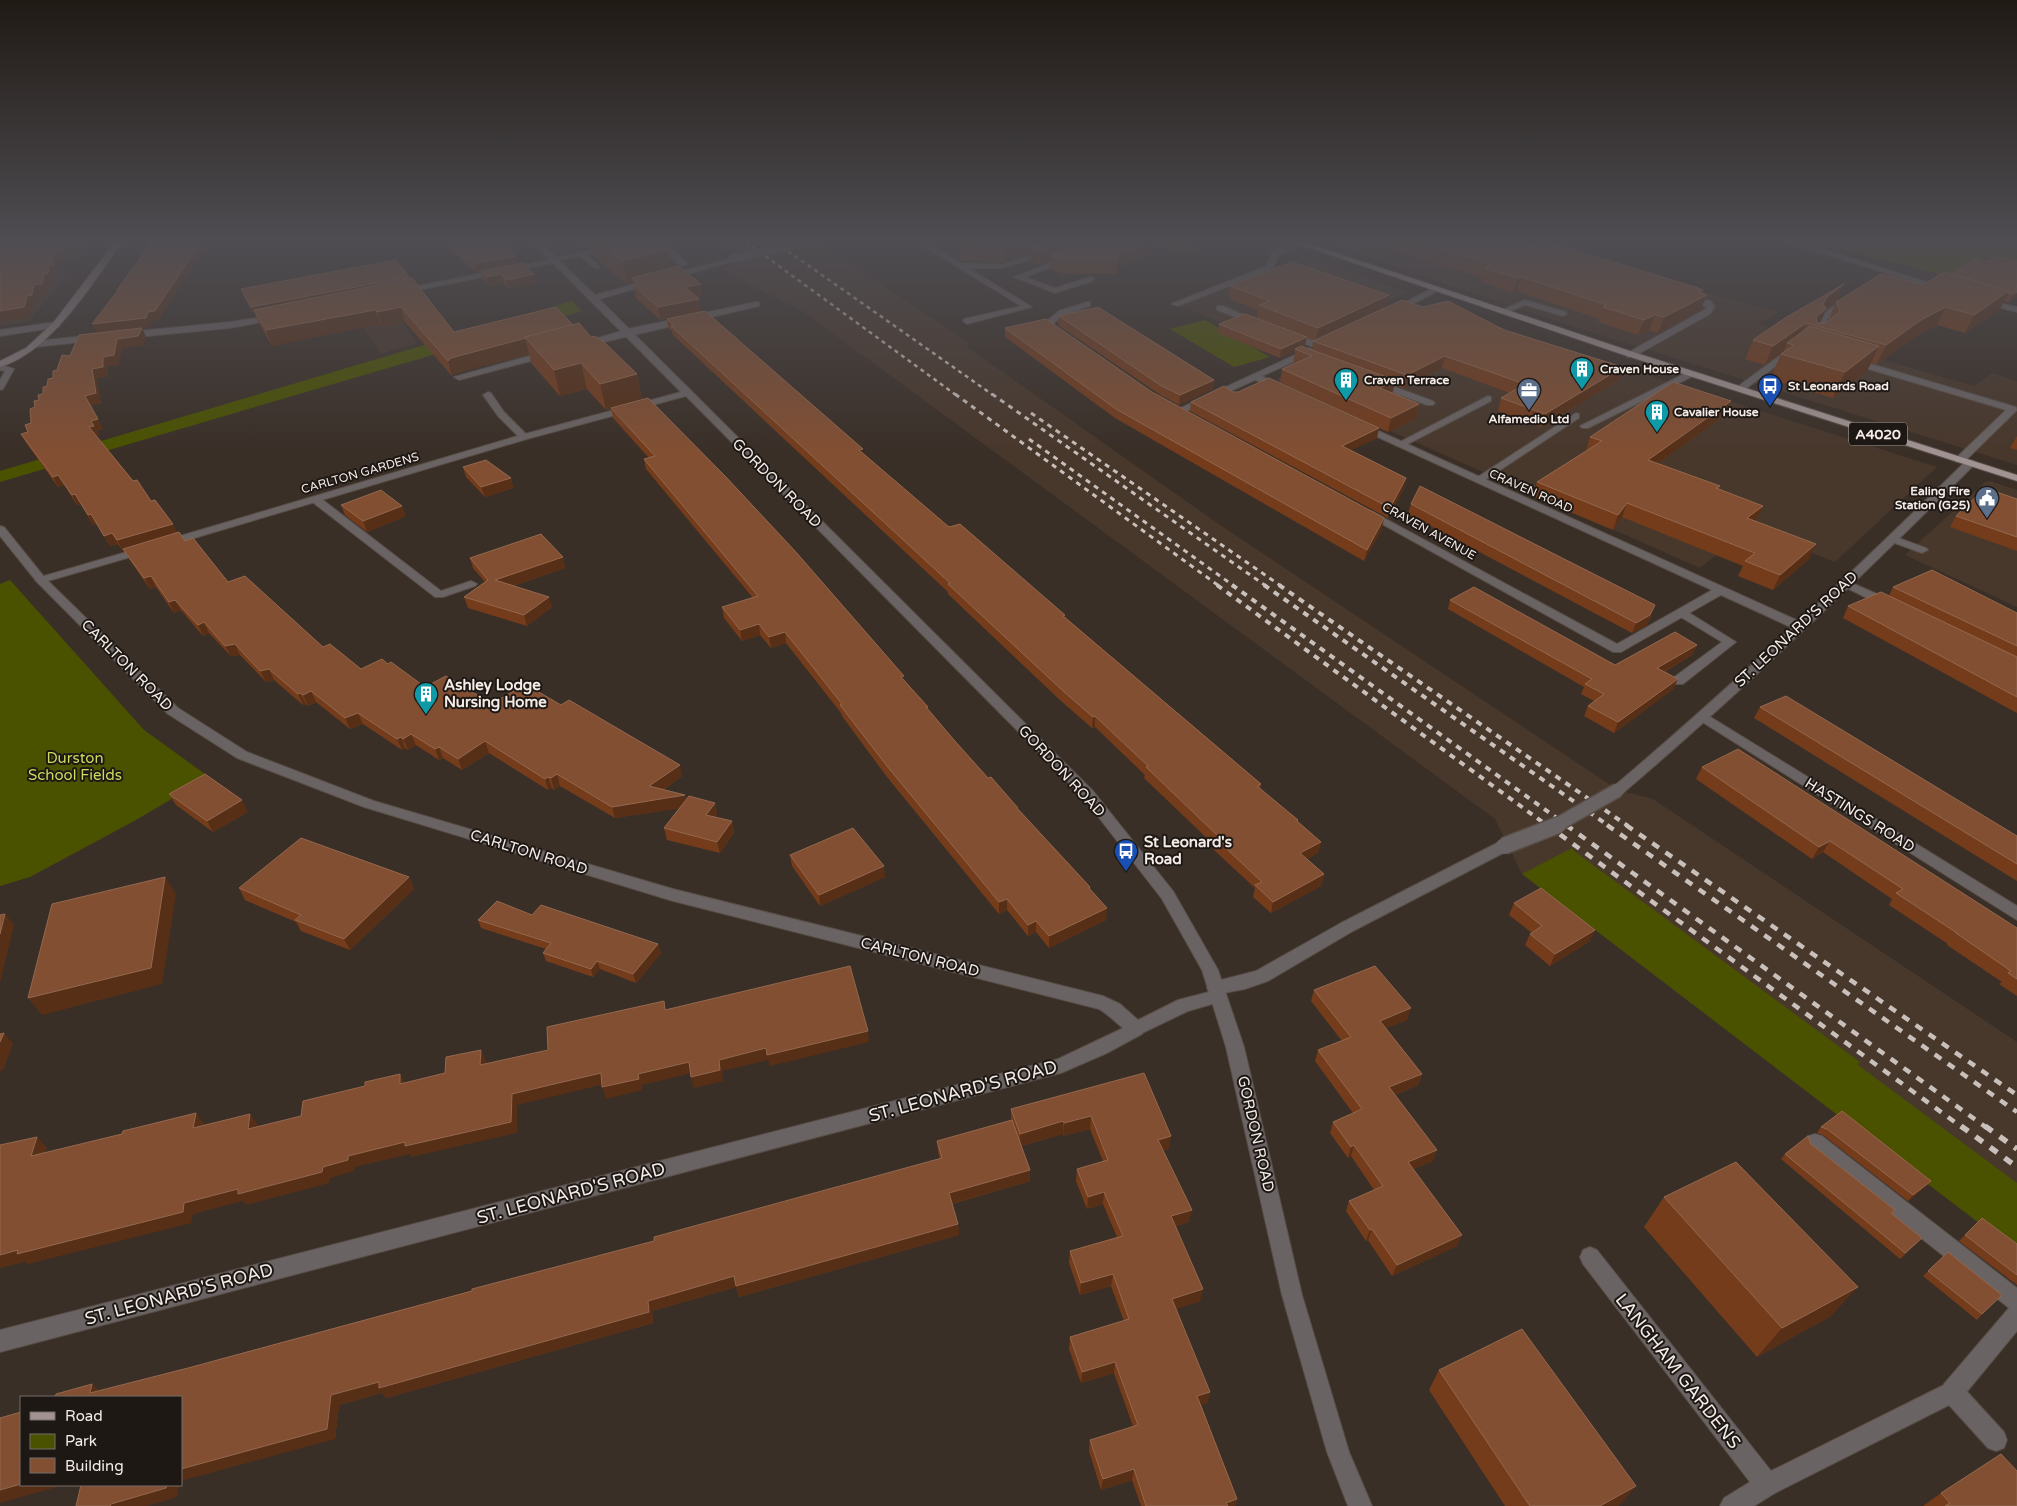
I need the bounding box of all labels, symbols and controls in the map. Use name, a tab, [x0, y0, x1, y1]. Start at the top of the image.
building icon: Craven House	[1569, 356, 1595, 390]
place label: Craven House	[1600, 362, 1679, 376]
building icon: Craven Terrace	[1333, 367, 1359, 401]
place label: Craven Terrace	[1364, 373, 1450, 387]
bus stop icon: St Leonards Road	[1757, 373, 1783, 407]
office icon: Alfamedio Ltd	[1516, 377, 1542, 411]
place label: St Leonards Road	[1788, 379, 1889, 393]
building icon: Cavalier House	[1644, 399, 1670, 433]
place label: Cavalier House	[1674, 405, 1759, 419]
place label: Alfamedio Ltd	[1489, 412, 1569, 426]
road number: A4020	[1849, 422, 1907, 446]
street label: GORDON ROAD	[729, 435, 825, 531]
street label: CARLTON GARDENS	[300, 449, 420, 497]
street label: CRAVEN ROAD	[1487, 466, 1575, 516]
place label: Ealing Fire Station (G25)	[1895, 484, 1970, 512]
public building icon: Ealing Fire Station (G25)	[1974, 485, 2000, 519]
street label: CRAVEN AVENUE	[1380, 499, 1479, 563]
street label: ST. LEONARD'S ROAD	[1731, 567, 1861, 691]
street label: CARLTON ROAD	[78, 616, 176, 714]
place label: Ashley Lodge Nursing Home	[444, 676, 547, 712]
building icon: Ashley Lodge Nursing Home	[413, 681, 439, 715]
street label: GORDON ROAD	[1015, 721, 1109, 821]
park label: Durston School Fields	[28, 749, 122, 784]
street label: HASTINGS ROAD	[1802, 774, 1918, 856]
street label: CARLTON ROAD	[468, 826, 590, 878]
place label: St Leonard's Road	[1144, 833, 1232, 868]
bus stop icon: St Leonard's Road	[1113, 838, 1139, 872]
street label: CARLTON ROAD	[859, 934, 981, 980]
street label: ST. LEONARD'S ROAD	[866, 1055, 1060, 1127]
street label: GORDON ROAD	[1234, 1074, 1278, 1194]
street label: ST. LEONARD'S ROAD	[474, 1157, 668, 1229]
street label: ST. LEONARD'S ROAD	[82, 1258, 276, 1330]
street label: LANGHAM GARDENS	[1611, 1289, 1745, 1453]
legend	[20, 1396, 182, 1486]
text: Road	[65, 1407, 103, 1425]
text: Park	[65, 1432, 97, 1450]
text: Building	[65, 1457, 124, 1475]

